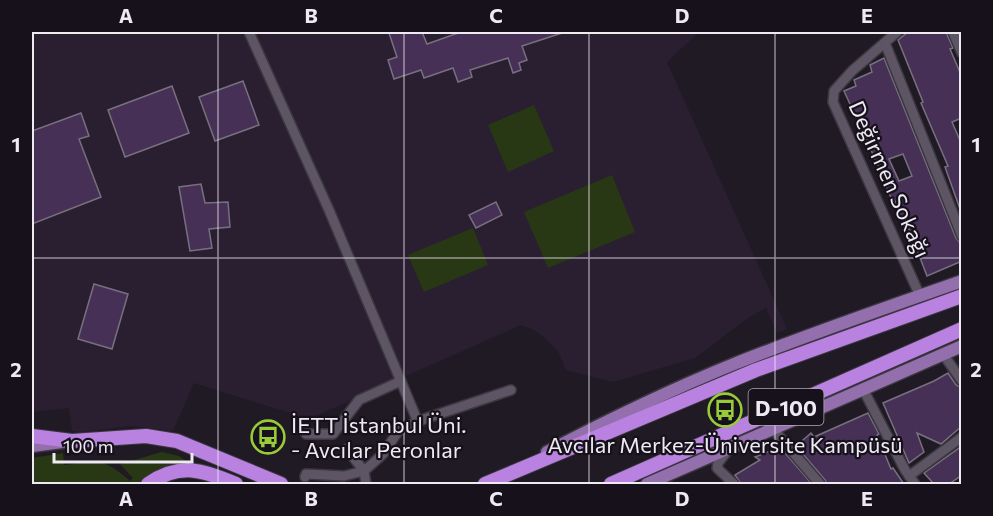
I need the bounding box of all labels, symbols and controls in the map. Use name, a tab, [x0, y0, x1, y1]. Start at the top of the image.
text: A	[119, 3, 133, 27]
text: B	[304, 3, 318, 27]
text: C	[489, 3, 503, 27]
text: D	[675, 3, 689, 27]
text: E	[861, 3, 873, 27]
street label: Değirmen Sokağı	[843, 96, 937, 262]
text: 1	[11, 132, 21, 156]
text: 1	[971, 132, 981, 156]
text: 2	[10, 357, 22, 381]
text: 2	[970, 357, 982, 381]
road number: D-100	[748, 389, 824, 425]
bus stop icon: Avcılar Merkez-Üniversite Kampüsü	[707, 392, 743, 428]
place label: İETT İstanbul Üni. - Avcılar Peronlar	[291, 411, 466, 463]
bus stop icon: İETT İstanbul Üni. - Avcılar Peronlar	[250, 419, 286, 455]
scale bar	[54, 426, 192, 464]
place label: Avcılar Merkez-Üniversite Kampüsü	[547, 431, 903, 458]
text: 100 m	[63, 435, 113, 457]
text: A	[119, 486, 133, 510]
text: B	[304, 486, 318, 510]
text: C	[489, 486, 503, 510]
text: D	[675, 486, 689, 510]
text: E	[861, 486, 873, 510]

